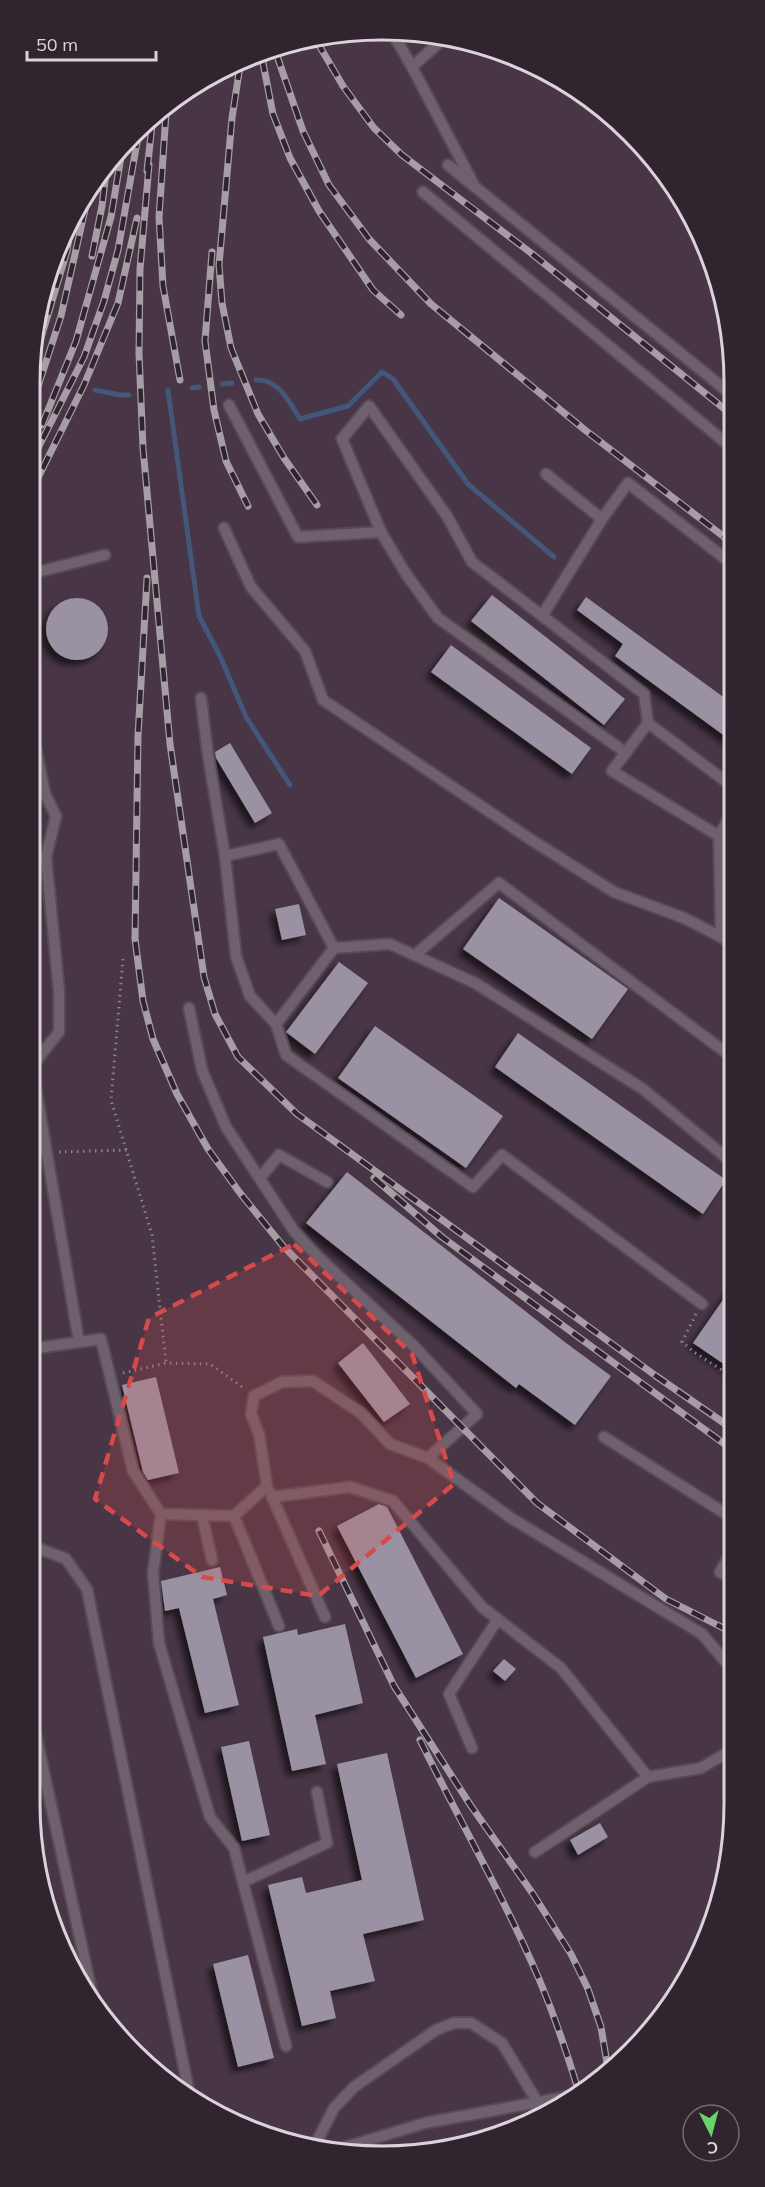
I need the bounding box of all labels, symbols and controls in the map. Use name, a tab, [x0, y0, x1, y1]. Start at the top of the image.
scale bar	[27, 24, 156, 62]
text: 50 m	[36, 33, 78, 56]
north arrow	[681, 2103, 741, 2163]
text: С	[706, 2137, 719, 2158]

